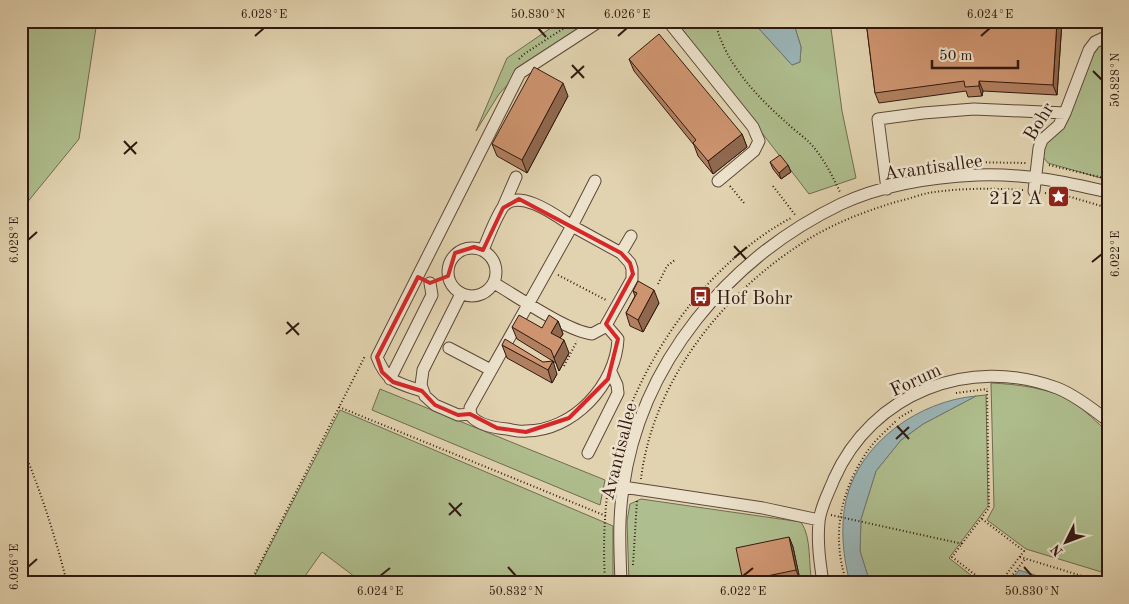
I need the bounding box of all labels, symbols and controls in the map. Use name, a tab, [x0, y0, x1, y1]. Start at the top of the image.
text: 50.830°N	[511, 8, 565, 21]
text: 6.028°E	[241, 9, 287, 21]
text: 6.026°E	[604, 9, 650, 21]
text: 6.024°E	[967, 9, 1013, 21]
scale bar	[932, 38, 1018, 70]
text: 50 m	[939, 49, 973, 64]
text: 50.828°N	[1109, 53, 1122, 107]
street label: Bohr	[1022, 100, 1059, 145]
street label: Avantisallee	[883, 152, 984, 185]
place icon: 212 A	[1046, 185, 1070, 209]
place label: 212 A	[989, 190, 1042, 209]
text: 6.028°E	[9, 217, 21, 263]
text: 6.022°E	[1110, 231, 1122, 277]
bus stop icon: Hof Bohr	[688, 285, 712, 309]
place label: Hof Bohr	[716, 290, 793, 309]
street label: Forum	[888, 361, 945, 401]
street label: Avantisallee	[599, 401, 642, 502]
north arrow	[1042, 516, 1092, 566]
text: N	[1048, 541, 1066, 559]
text: 6.026°E	[9, 544, 21, 590]
text: 50.832°N	[489, 585, 543, 598]
text: 50.830°N	[1005, 585, 1059, 598]
text: 6.024°E	[357, 586, 403, 598]
text: 6.022°E	[720, 586, 766, 598]

